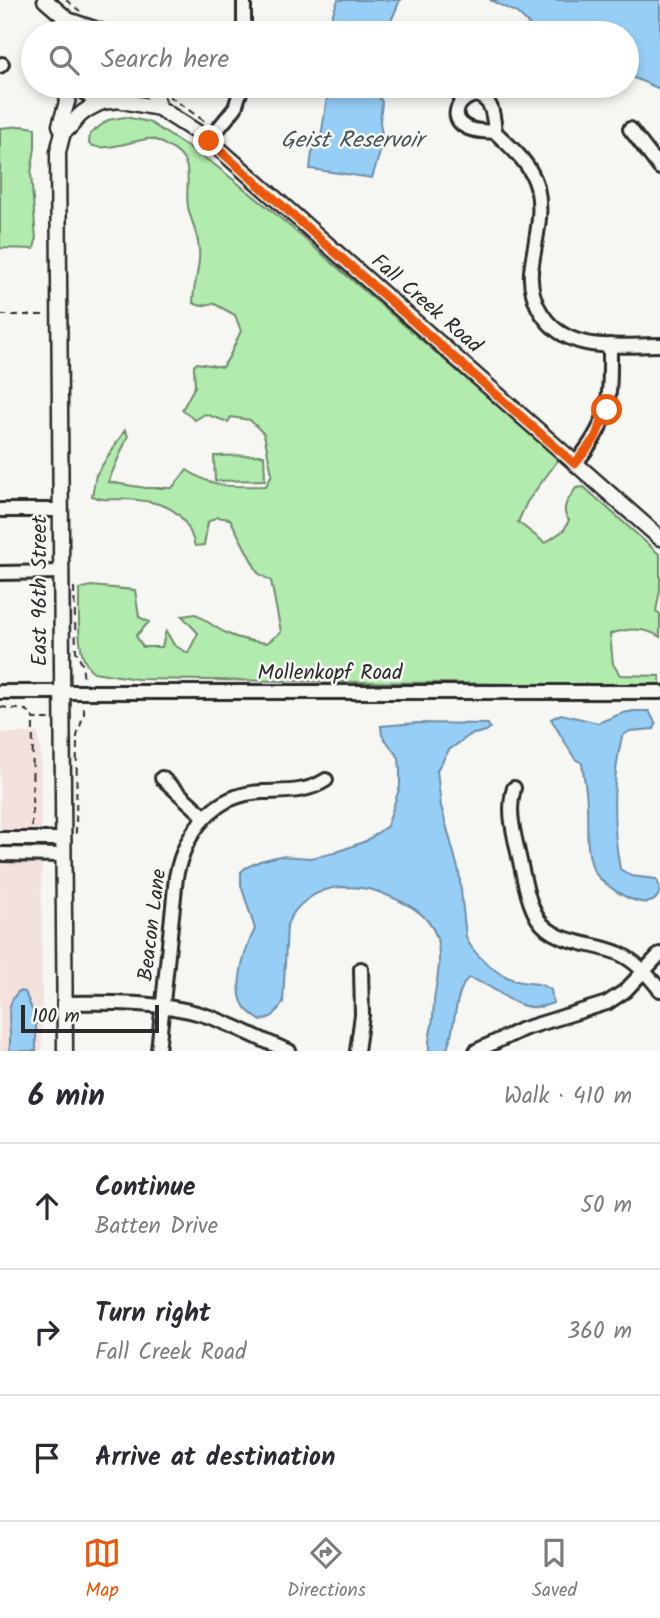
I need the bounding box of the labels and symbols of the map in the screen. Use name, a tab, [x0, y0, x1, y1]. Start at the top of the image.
water label: Geist Reservoir	[281, 123, 428, 159]
route end	[193, 125, 224, 156]
street label: Fall Creek Road	[363, 246, 489, 362]
route start	[591, 394, 622, 425]
street label: East 96th Street	[24, 515, 57, 666]
street label: Mollenkopf Road	[258, 657, 403, 690]
street label: Beacon Lane	[130, 866, 176, 983]
scale bar	[21, 1002, 159, 1034]

